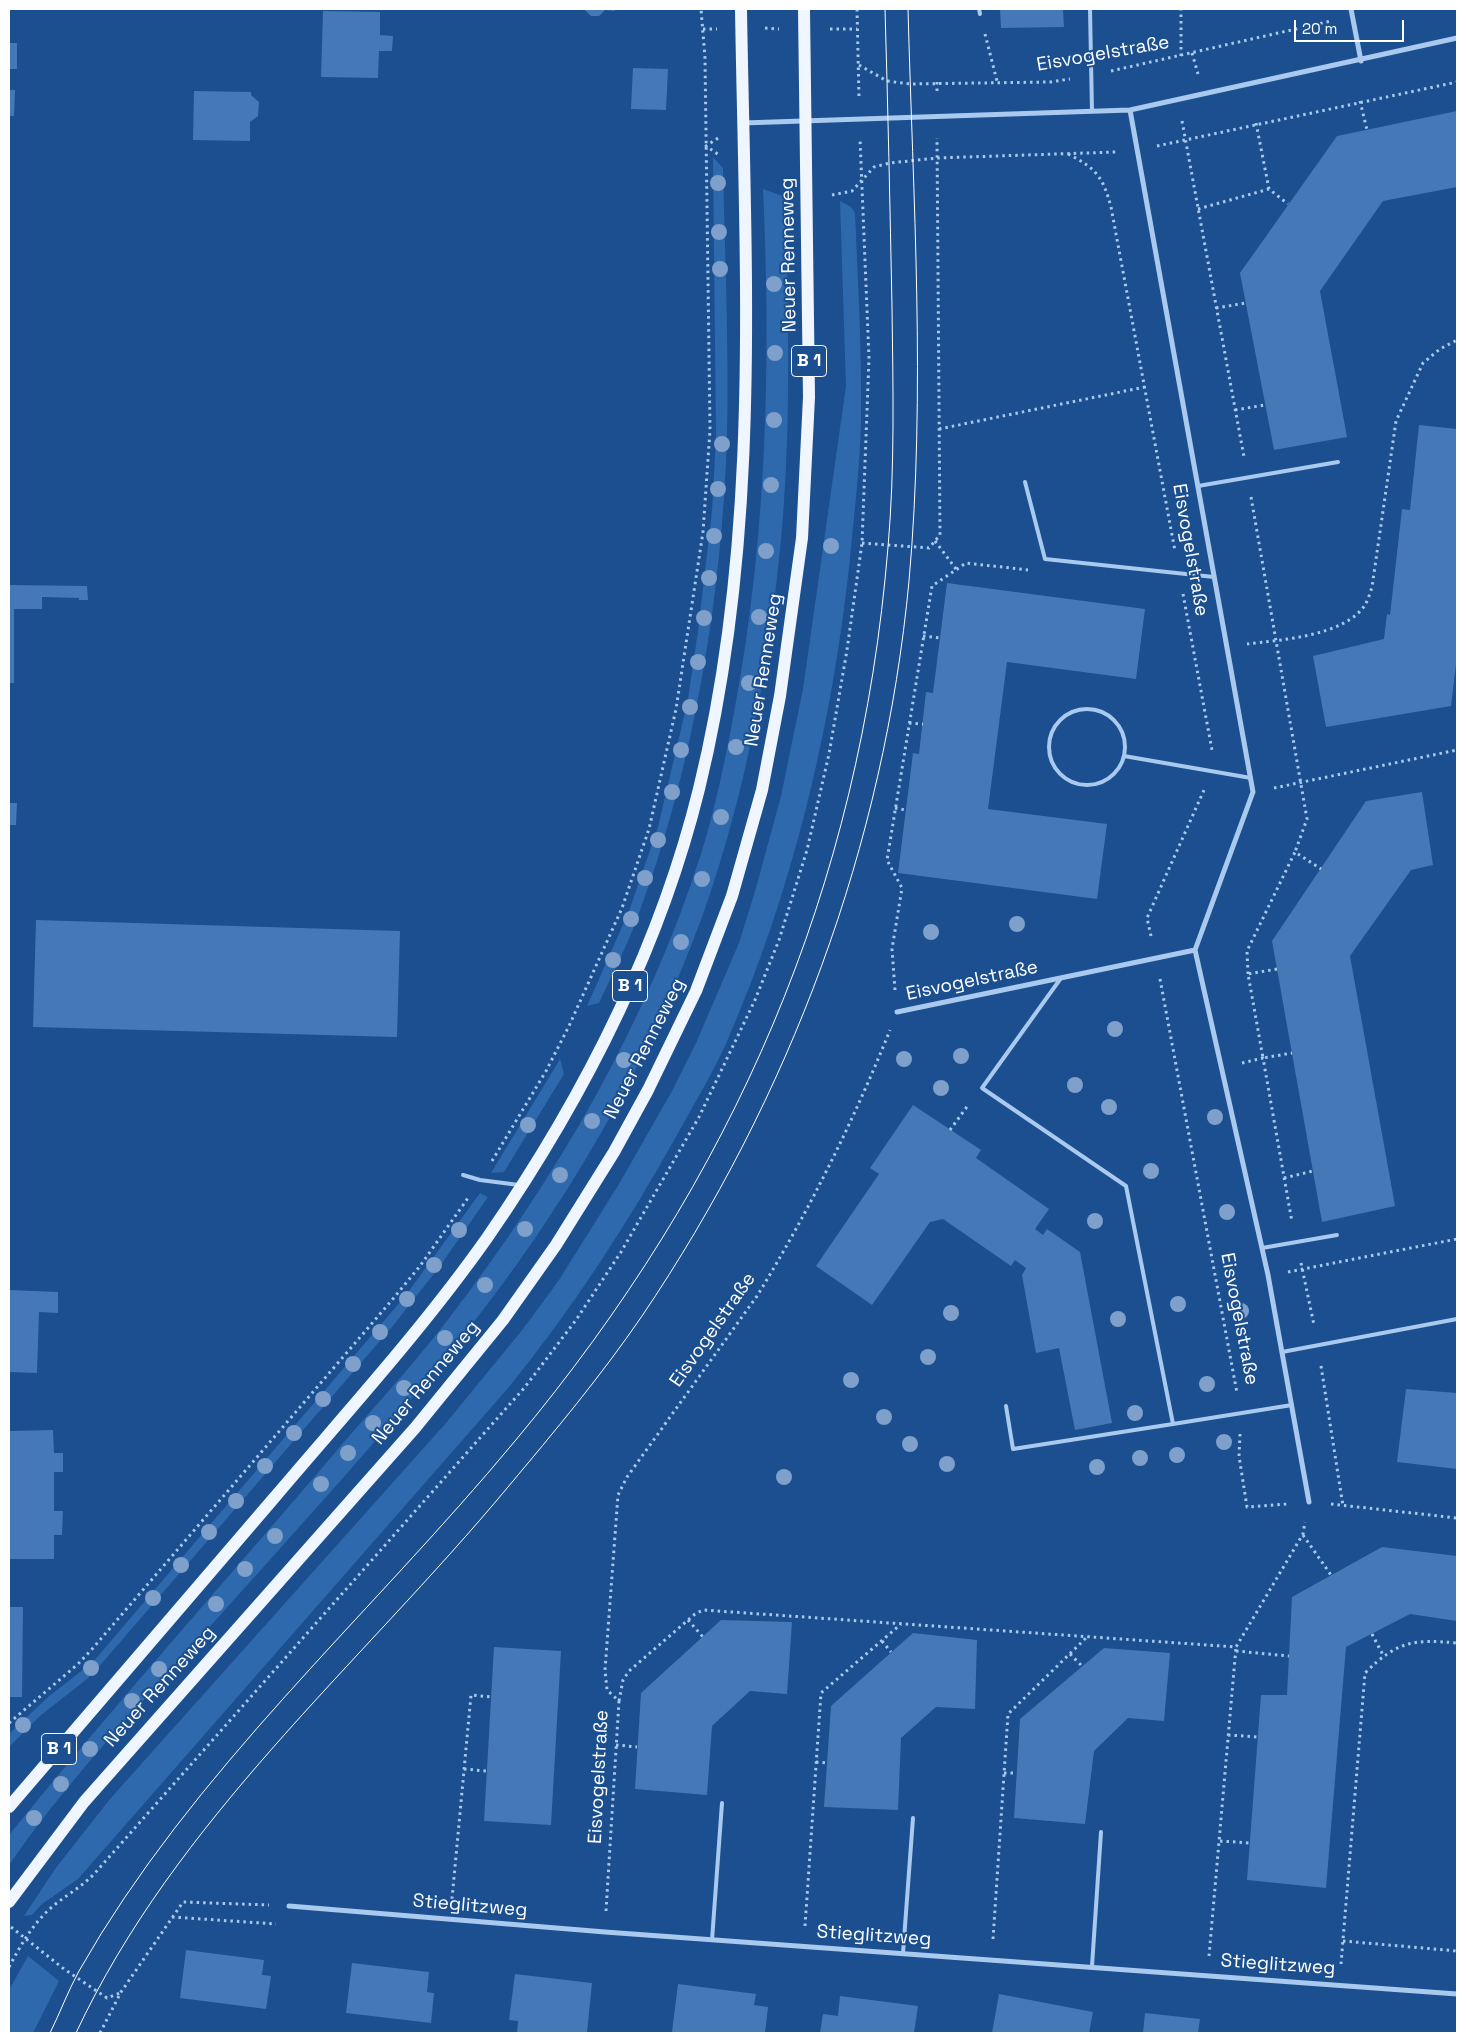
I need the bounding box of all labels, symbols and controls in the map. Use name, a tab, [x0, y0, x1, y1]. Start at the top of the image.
scale bar	[1296, 10, 1406, 42]
text: 20 m	[1302, 19, 1337, 38]
street label: Eisvogelstraße	[1035, 31, 1171, 77]
street label: Neuer Renneweg	[776, 177, 802, 333]
road number: B 1	[792, 346, 826, 376]
street label: Eisvogelstraße	[1167, 482, 1213, 618]
street label: Neuer Renneweg	[741, 592, 787, 748]
street label: Eisvogelstraße	[904, 956, 1040, 1006]
road number: B 1	[612, 970, 648, 1001]
street label: Neuer Renneweg	[600, 975, 690, 1123]
street label: Eisvogelstraße	[1215, 1251, 1263, 1387]
street label: Eisvogelstraße	[665, 1269, 761, 1391]
street label: Neuer Renneweg	[367, 1316, 485, 1450]
street label: Neuer Renneweg	[100, 1622, 220, 1752]
street label: Eisvogelstraße	[584, 1709, 614, 1845]
road number: B 1	[42, 1734, 76, 1765]
street label: Stieglitzweg	[412, 1890, 528, 1922]
street label: Stieglitzweg	[816, 1921, 932, 1951]
street label: Stieglitzweg	[1220, 1950, 1336, 1980]

